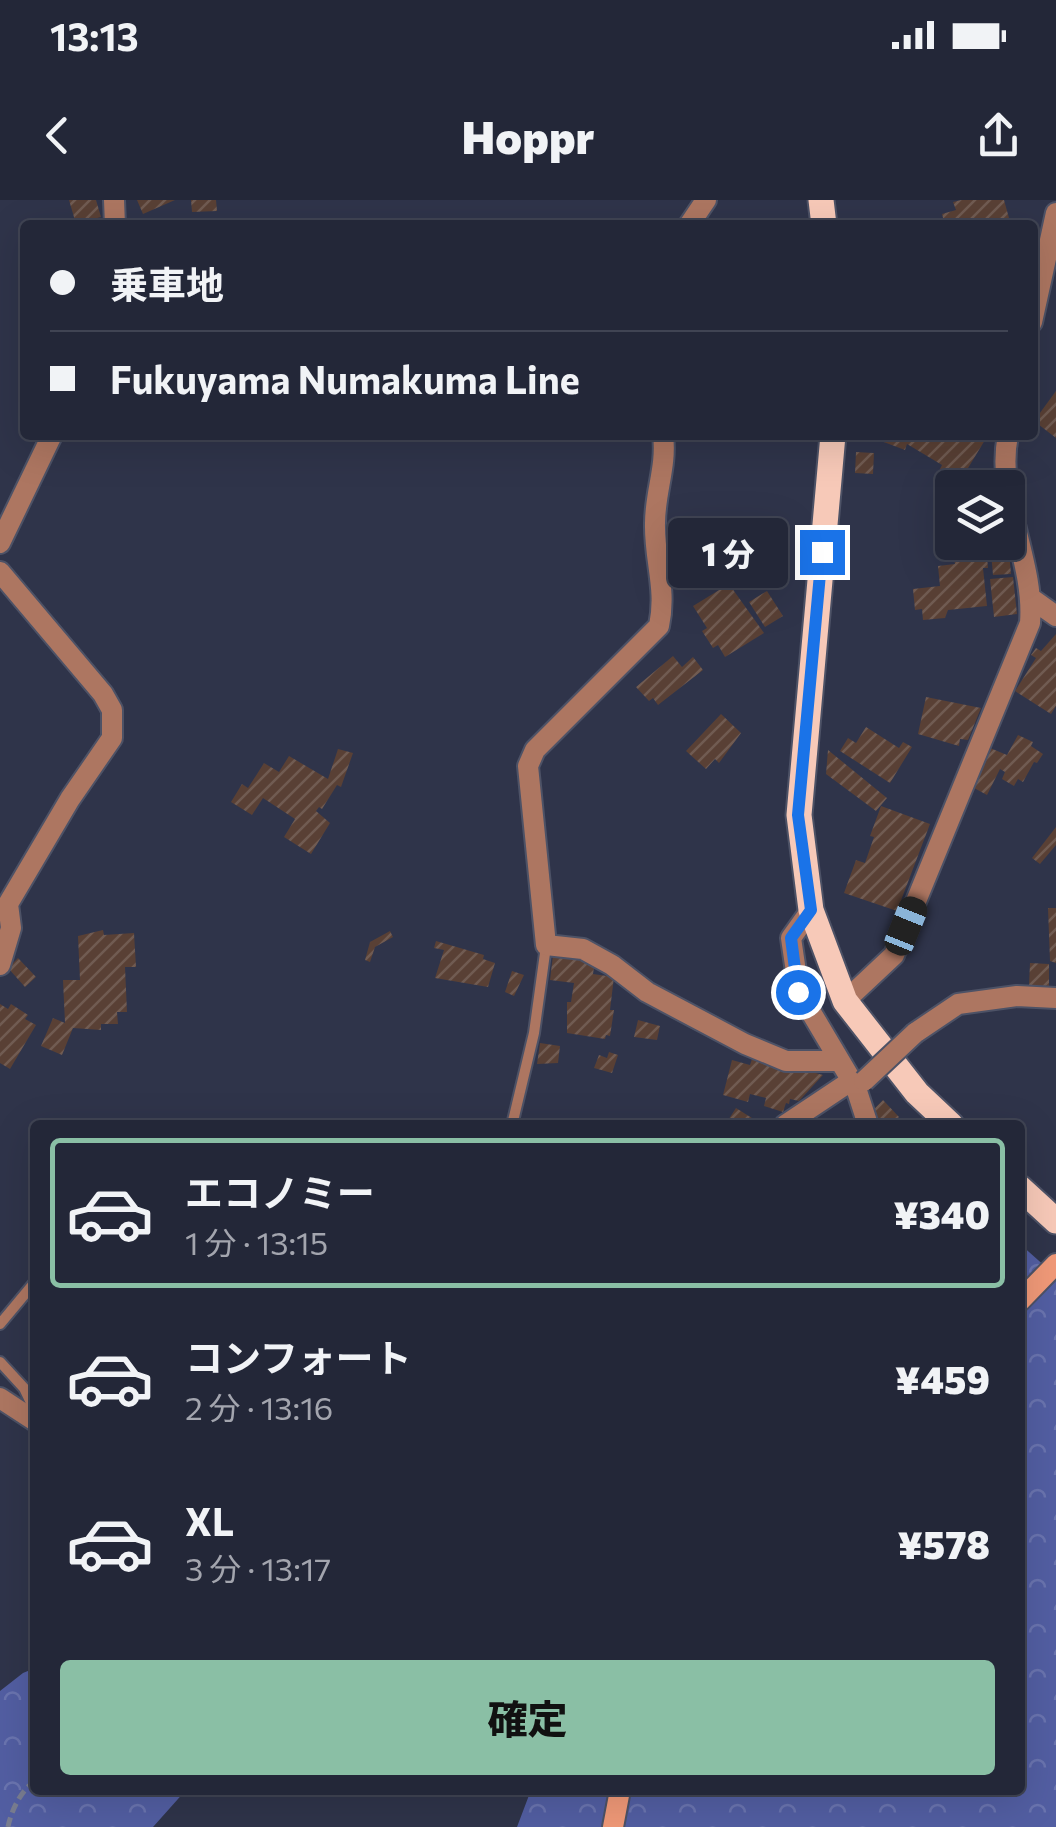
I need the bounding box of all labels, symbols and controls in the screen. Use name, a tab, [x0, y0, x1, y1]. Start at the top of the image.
text: 13:13	[50, 12, 139, 59]
icon: back	[30, 108, 85, 163]
text: Hoppr	[462, 108, 594, 163]
icon: share	[971, 108, 1026, 163]
text: 乗車地	[110, 260, 224, 307]
text: Fukuyama Numakuma Line	[110, 355, 580, 402]
map controls	[935, 470, 1025, 560]
button: layers	[935, 470, 1025, 560]
callout: 1 分	[667, 517, 787, 587]
route end	[800, 530, 845, 575]
text: 1 分	[701, 533, 755, 573]
car	[881, 893, 931, 959]
route start	[776, 970, 821, 1015]
icon: car	[65, 1168, 155, 1258]
text: エコノミー	[185, 1168, 375, 1215]
text: ¥340	[894, 1190, 990, 1237]
text: 1 分 · 13:15	[185, 1222, 328, 1262]
icon: car	[65, 1333, 155, 1423]
text: コンフォート	[185, 1333, 412, 1380]
text: ¥459	[895, 1355, 990, 1402]
text: 2 分 · 13:16	[185, 1387, 333, 1427]
text: XL	[185, 1497, 234, 1544]
icon: car	[65, 1498, 155, 1588]
text: ¥578	[898, 1520, 990, 1567]
text: 3 分 · 13:17	[185, 1548, 331, 1588]
button: 確定	[60, 1660, 995, 1775]

